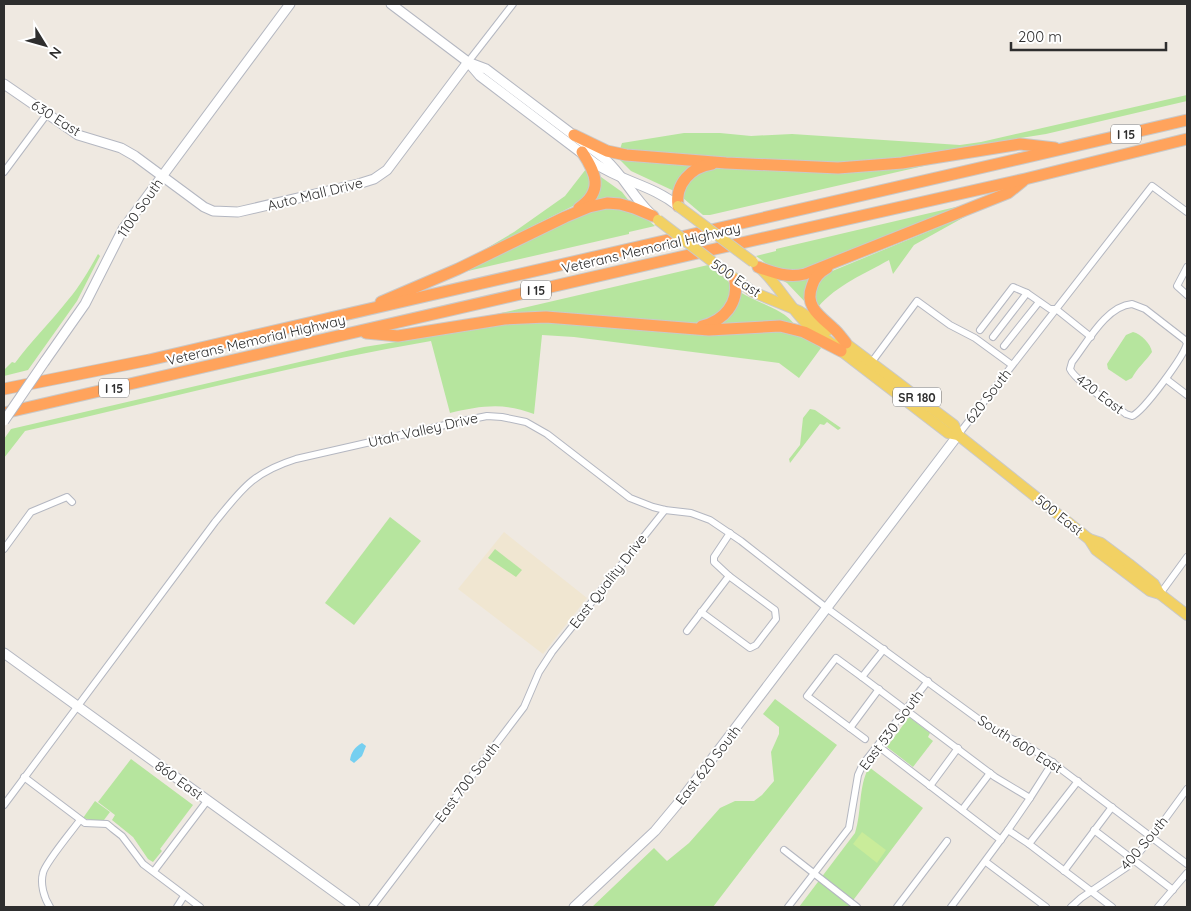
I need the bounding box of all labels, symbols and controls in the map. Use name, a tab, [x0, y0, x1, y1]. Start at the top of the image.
north arrow	[20, 20, 70, 70]
scale bar	[1011, 20, 1166, 52]
text: 200 m	[1018, 27, 1062, 46]
text: N	[45, 43, 66, 62]
street label: 630 East	[28, 96, 84, 140]
road number: I 15	[1111, 125, 1141, 144]
street label: Auto Mall Drive	[265, 173, 365, 215]
street label: 1100 South	[113, 175, 167, 241]
street label: Veterans Memorial Highway	[560, 219, 742, 277]
street label: 500 East	[708, 255, 764, 301]
road number: I 15	[521, 280, 551, 300]
street label: Veterans Memorial Highway	[165, 311, 347, 369]
street label: 620 South	[961, 365, 1015, 427]
street label: 420 East	[1073, 370, 1128, 418]
road number: I 15	[99, 378, 129, 398]
road number: SR 180	[893, 388, 941, 407]
street label: Utah Valley Drive	[366, 409, 480, 451]
street label: 500 East	[1031, 491, 1087, 539]
street label: East Quality Drive	[565, 530, 651, 632]
street label: East 530 South	[855, 686, 927, 774]
street label: South 600 East	[974, 711, 1066, 777]
street label: East 620 South	[671, 722, 745, 808]
street label: East 700 South	[431, 738, 503, 826]
street label: 860 East	[151, 757, 207, 804]
street label: 400 South	[1116, 812, 1172, 874]

